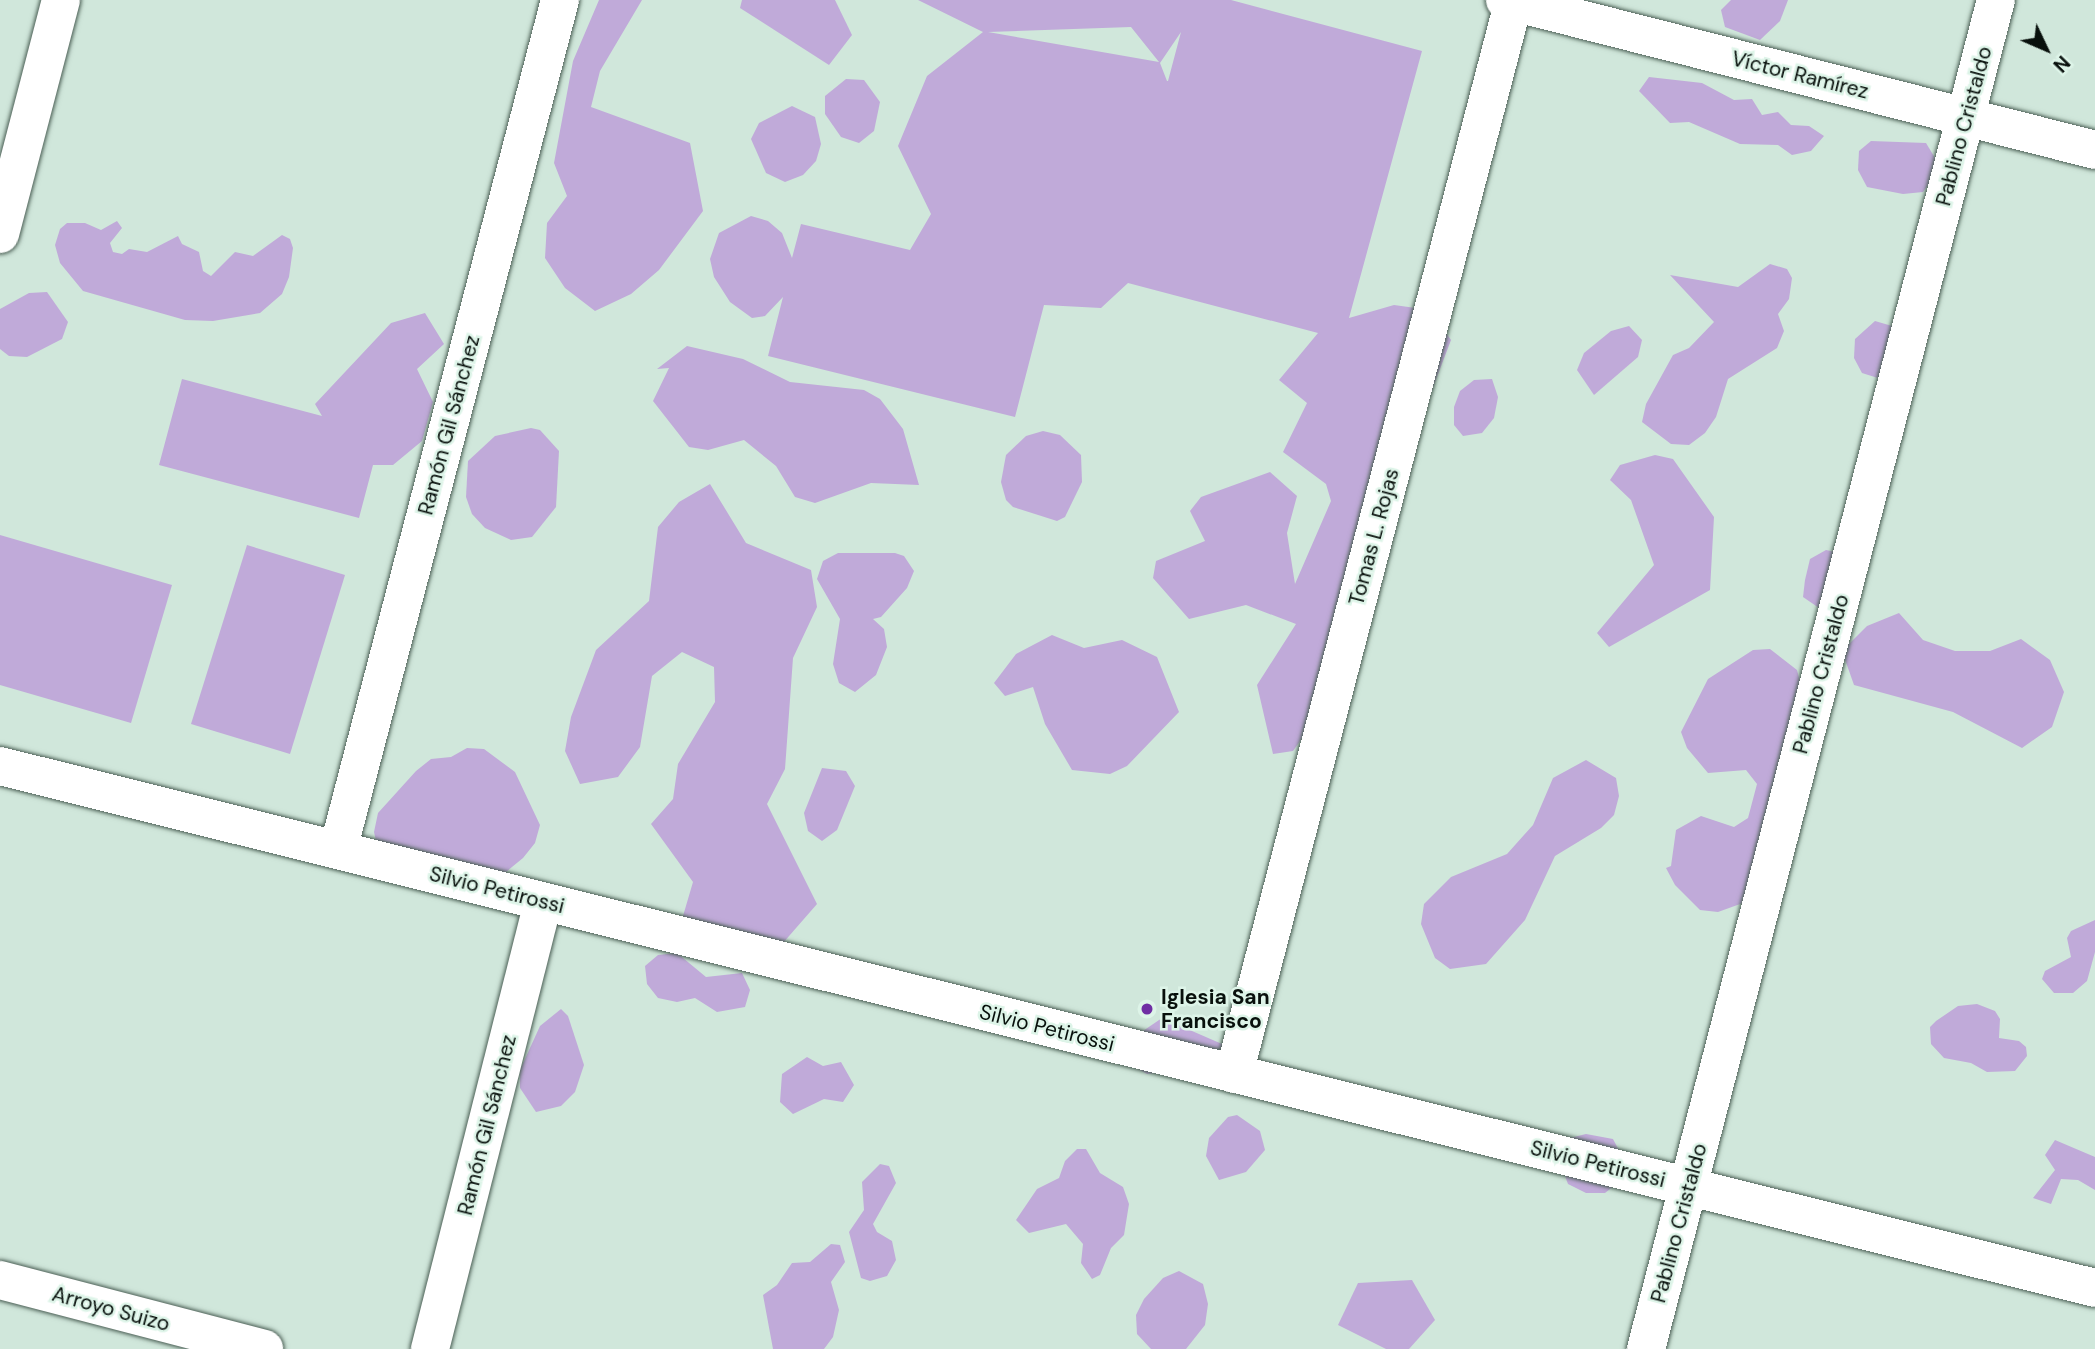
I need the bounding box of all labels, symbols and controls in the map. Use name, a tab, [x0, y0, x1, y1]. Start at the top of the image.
north arrow	[2011, 14, 2081, 84]
street label: Pablino Cristaldo	[1931, 44, 1997, 208]
street label: Víctor Ramírez	[1729, 46, 1871, 104]
text: N	[2048, 50, 2075, 78]
street label: Ramón Gil Sánchez	[413, 332, 485, 518]
street label: Tomas L. Rojas	[1344, 466, 1404, 608]
street label: Pablino Cristaldo	[1788, 592, 1854, 756]
street label: Silvio Petirossi	[427, 861, 567, 919]
place label: Iglesia San Francisco	[1161, 984, 1270, 1034]
street label: Silvio Petirossi	[977, 999, 1117, 1057]
marker: Iglesia San Francisco	[1139, 1001, 1155, 1017]
street label: Ramón Gil Sánchez	[452, 1032, 522, 1218]
street label: Silvio Petirossi	[1528, 1135, 1668, 1193]
street label: Pablino Cristaldo	[1646, 1141, 1712, 1305]
street label: Arroyo Suizo	[49, 1281, 173, 1337]

